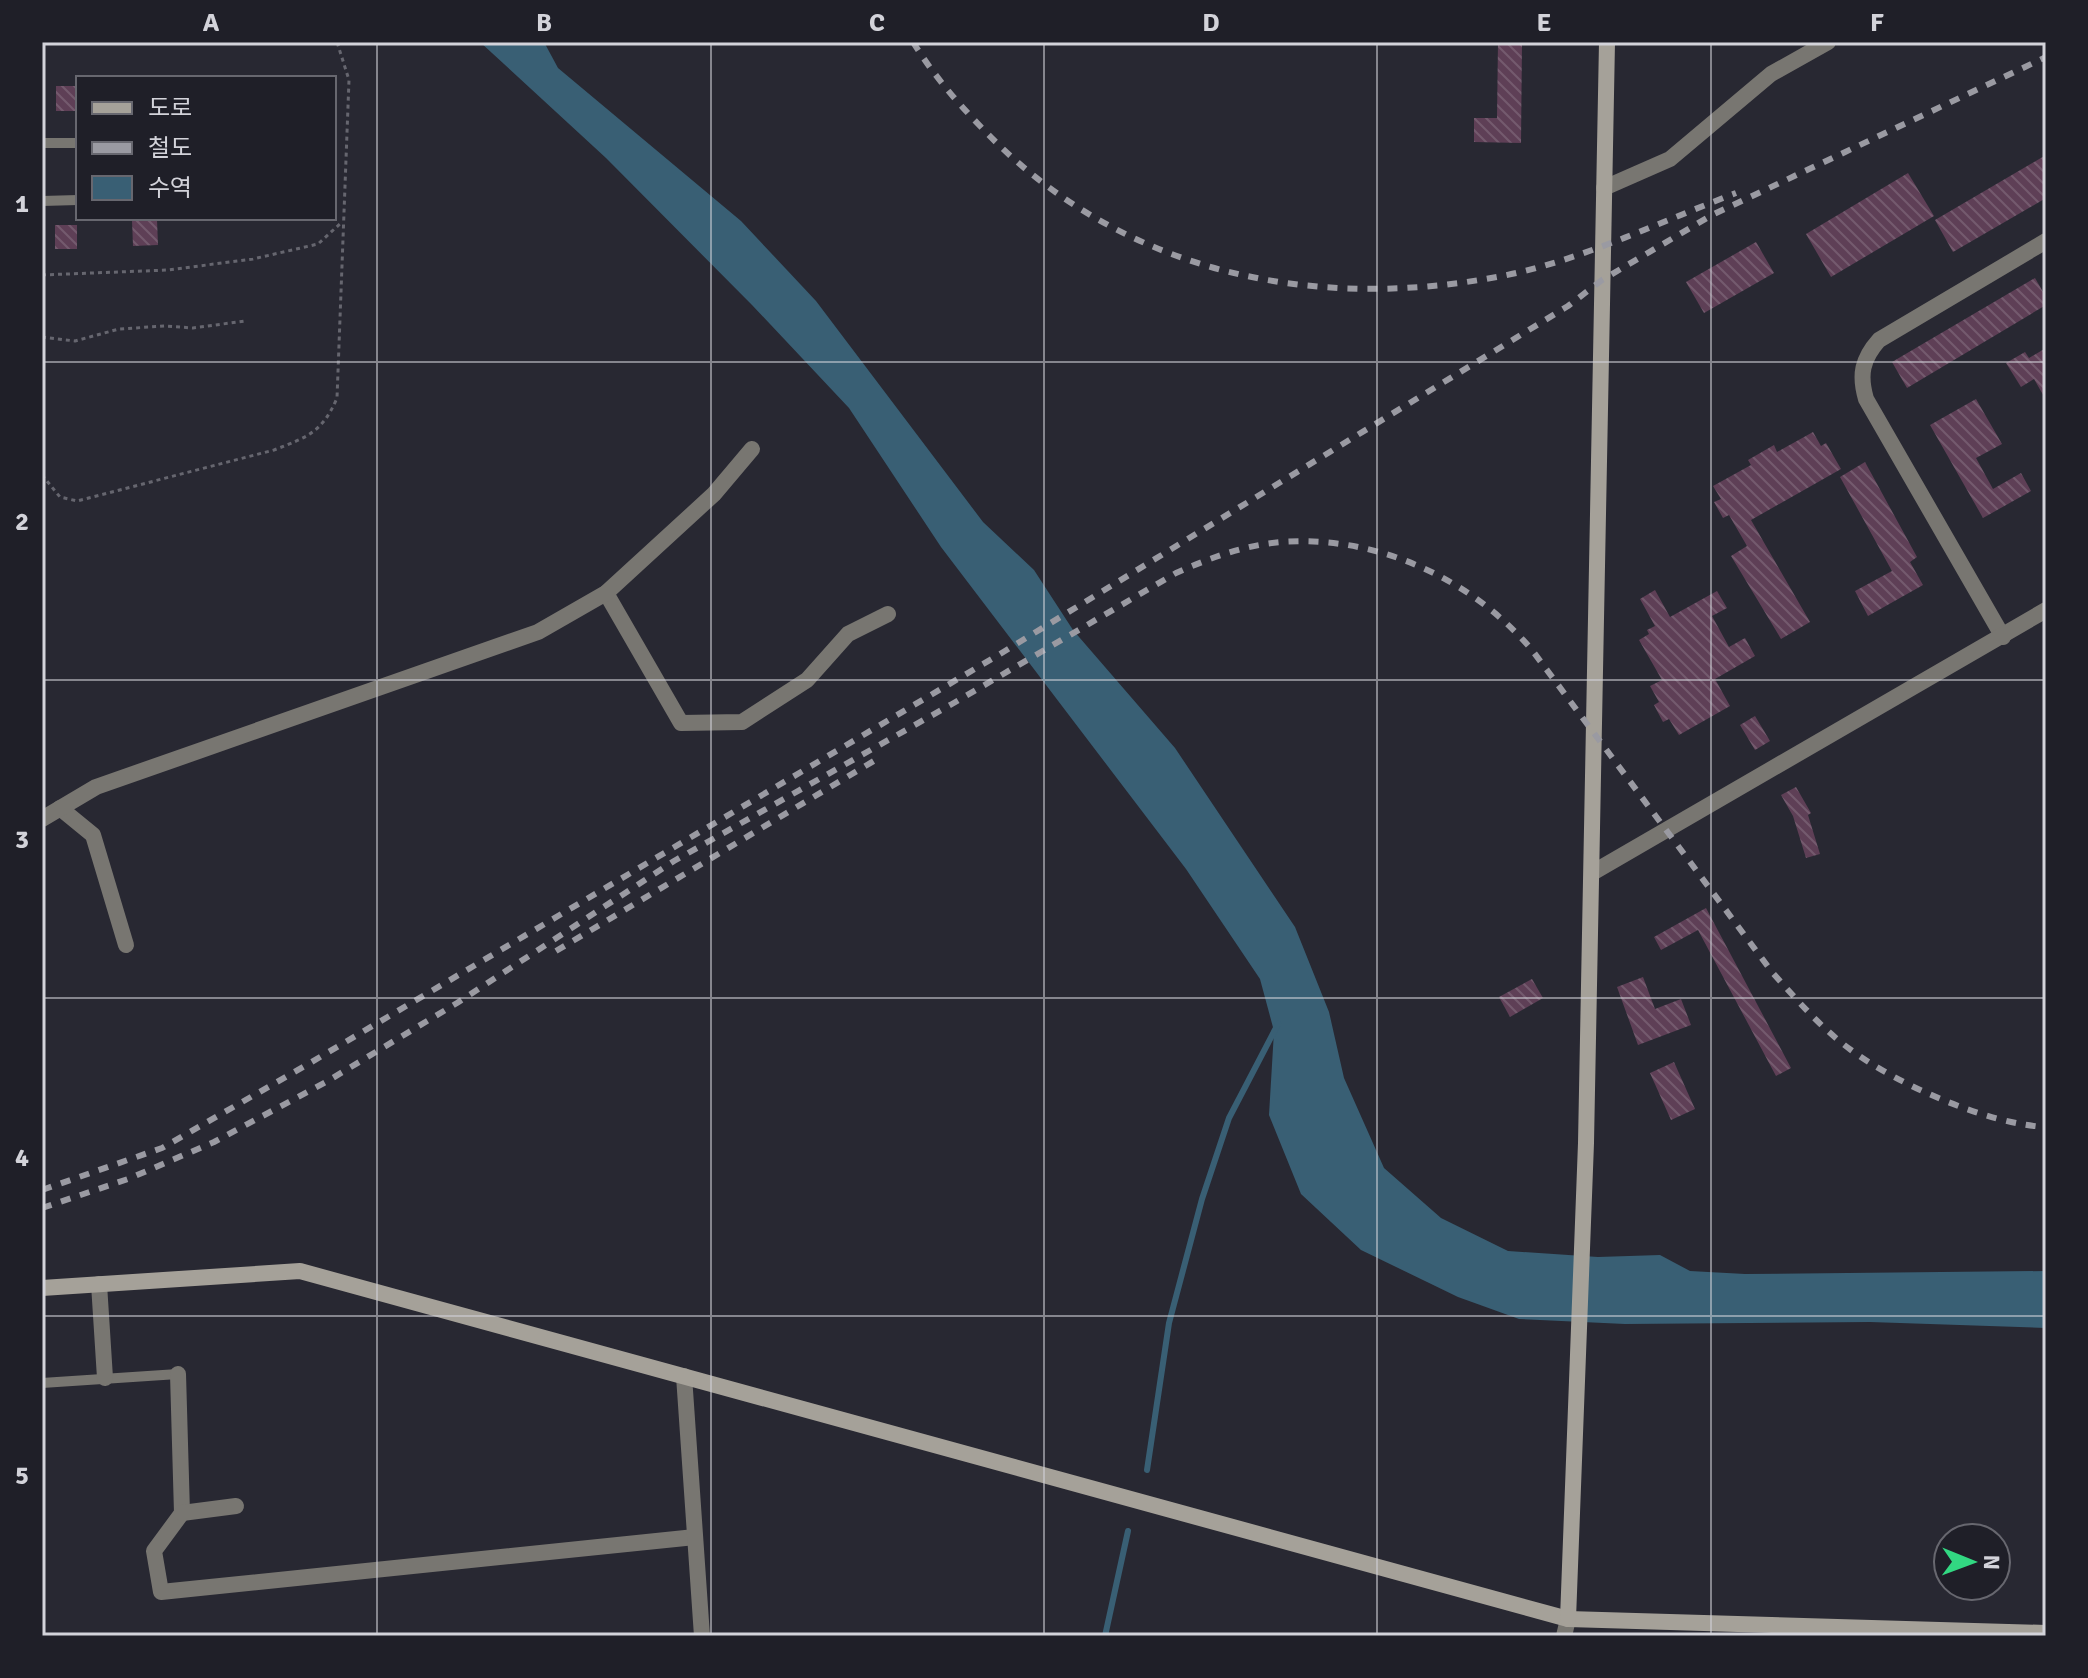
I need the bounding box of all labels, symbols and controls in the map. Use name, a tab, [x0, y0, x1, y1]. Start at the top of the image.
text: A	[203, 7, 220, 39]
text: B	[536, 7, 552, 39]
text: C	[869, 7, 885, 39]
text: D	[1202, 7, 1220, 39]
text: E	[1537, 7, 1551, 39]
text: F	[1870, 7, 1884, 39]
legend	[76, 76, 336, 220]
text: 도로	[148, 93, 192, 123]
text: 철도	[148, 133, 192, 163]
text: 수역	[148, 173, 192, 203]
text: 1	[15, 188, 29, 220]
text: 2	[15, 506, 29, 538]
text: 3	[15, 824, 29, 856]
text: 4	[15, 1142, 29, 1174]
text: 5	[15, 1460, 29, 1492]
north arrow	[1932, 1522, 2012, 1602]
text: N	[1978, 1554, 2005, 1570]

